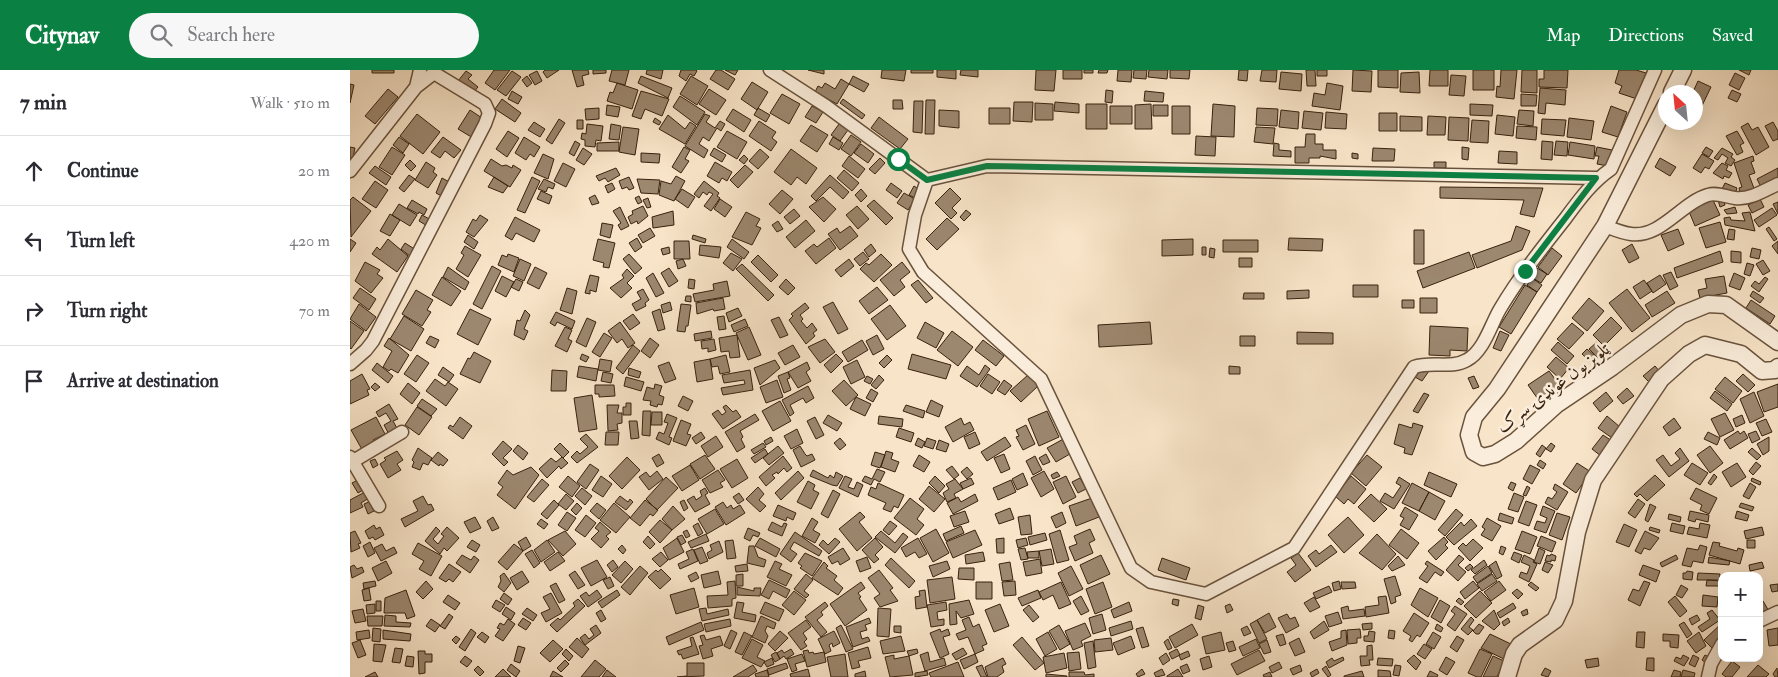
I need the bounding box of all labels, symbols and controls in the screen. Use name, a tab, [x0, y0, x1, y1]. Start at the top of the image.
search box	[129, 13, 479, 58]
text: Citynav	[25, 20, 99, 51]
icon: search	[147, 21, 175, 49]
text: Search here	[187, 23, 275, 47]
text: Map	[1547, 24, 1580, 47]
text: Directions	[1608, 24, 1684, 47]
text: Saved	[1712, 24, 1753, 47]
north arrow	[1658, 85, 1703, 130]
text: 7 min	[20, 89, 67, 116]
text: Walk · 510 m	[250, 93, 330, 113]
route start	[887, 148, 910, 171]
icon: ahead	[20, 157, 48, 185]
text: Continue	[67, 159, 138, 183]
text: 20 m	[298, 161, 330, 181]
icon: left	[20, 227, 48, 255]
text: Turn left	[67, 229, 135, 253]
text: 420 m	[289, 231, 330, 251]
route end	[1514, 260, 1537, 283]
icon: right	[20, 297, 48, 325]
text: Turn right	[67, 299, 147, 323]
text: 70 m	[299, 301, 330, 321]
street label: ټلوېزيون غونډۍ سړک	[1491, 337, 1616, 441]
icon: arrive	[20, 367, 48, 395]
text: Arrive at destination	[67, 369, 219, 393]
map controls	[1718, 572, 1763, 662]
button: +	[1718, 572, 1763, 617]
button: −	[1718, 617, 1763, 662]

